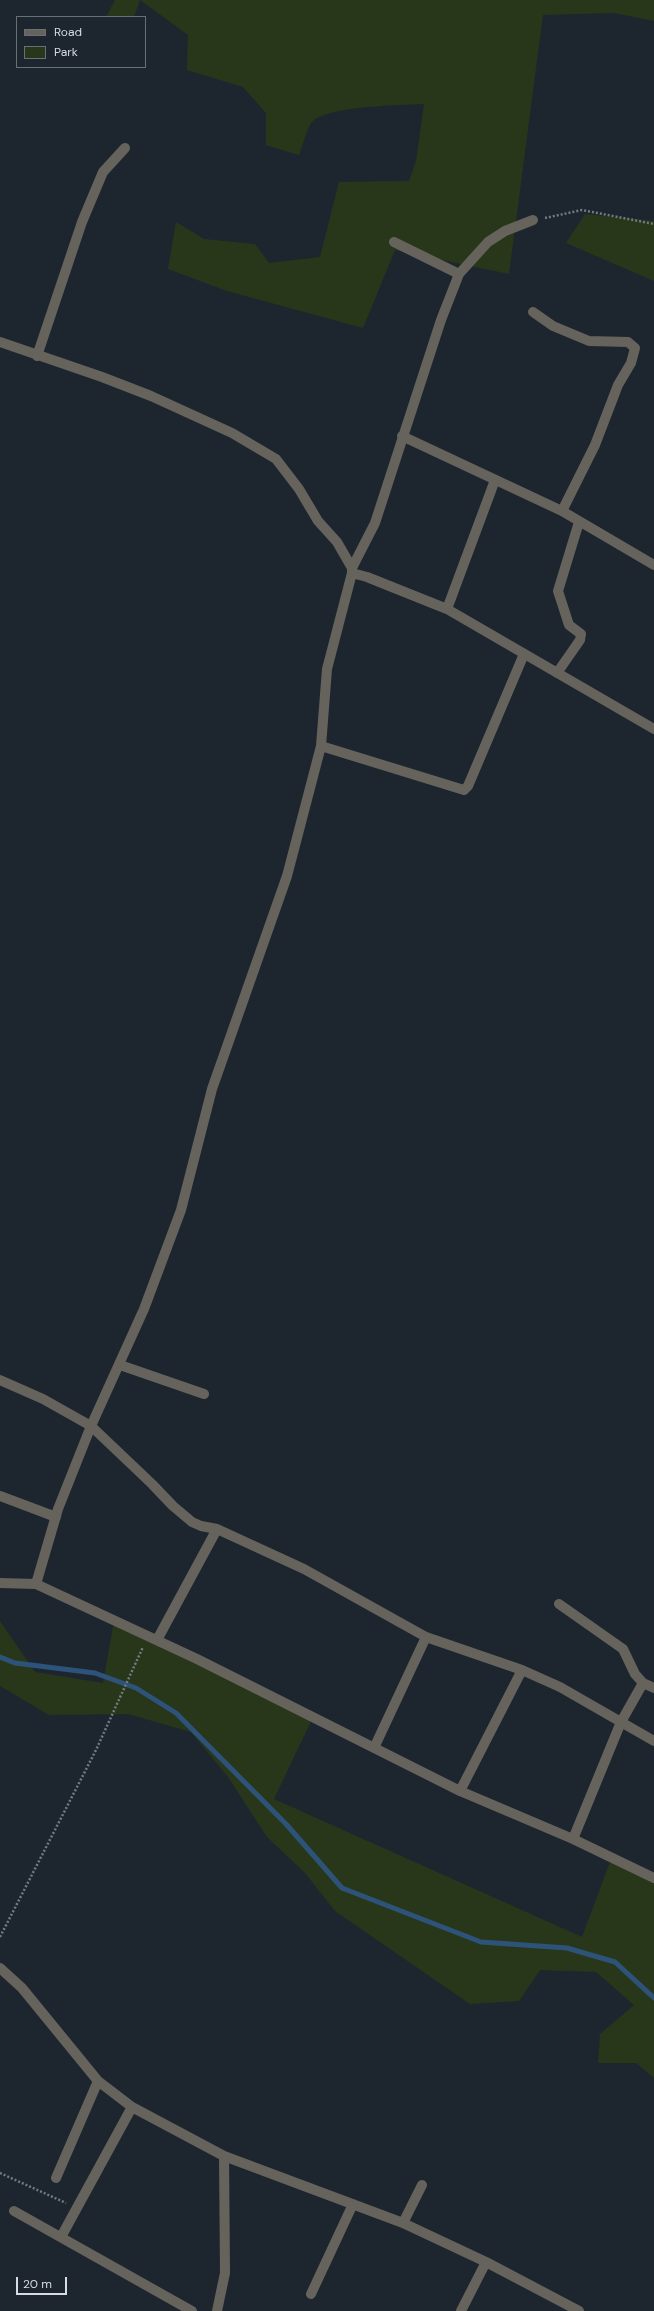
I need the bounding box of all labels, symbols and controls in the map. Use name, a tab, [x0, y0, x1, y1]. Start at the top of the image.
legend	[16, 16, 146, 68]
text: Road	[54, 24, 82, 40]
text: Park	[54, 44, 78, 60]
scale bar	[18, 2269, 69, 2295]
text: 20 m	[23, 2276, 52, 2292]

